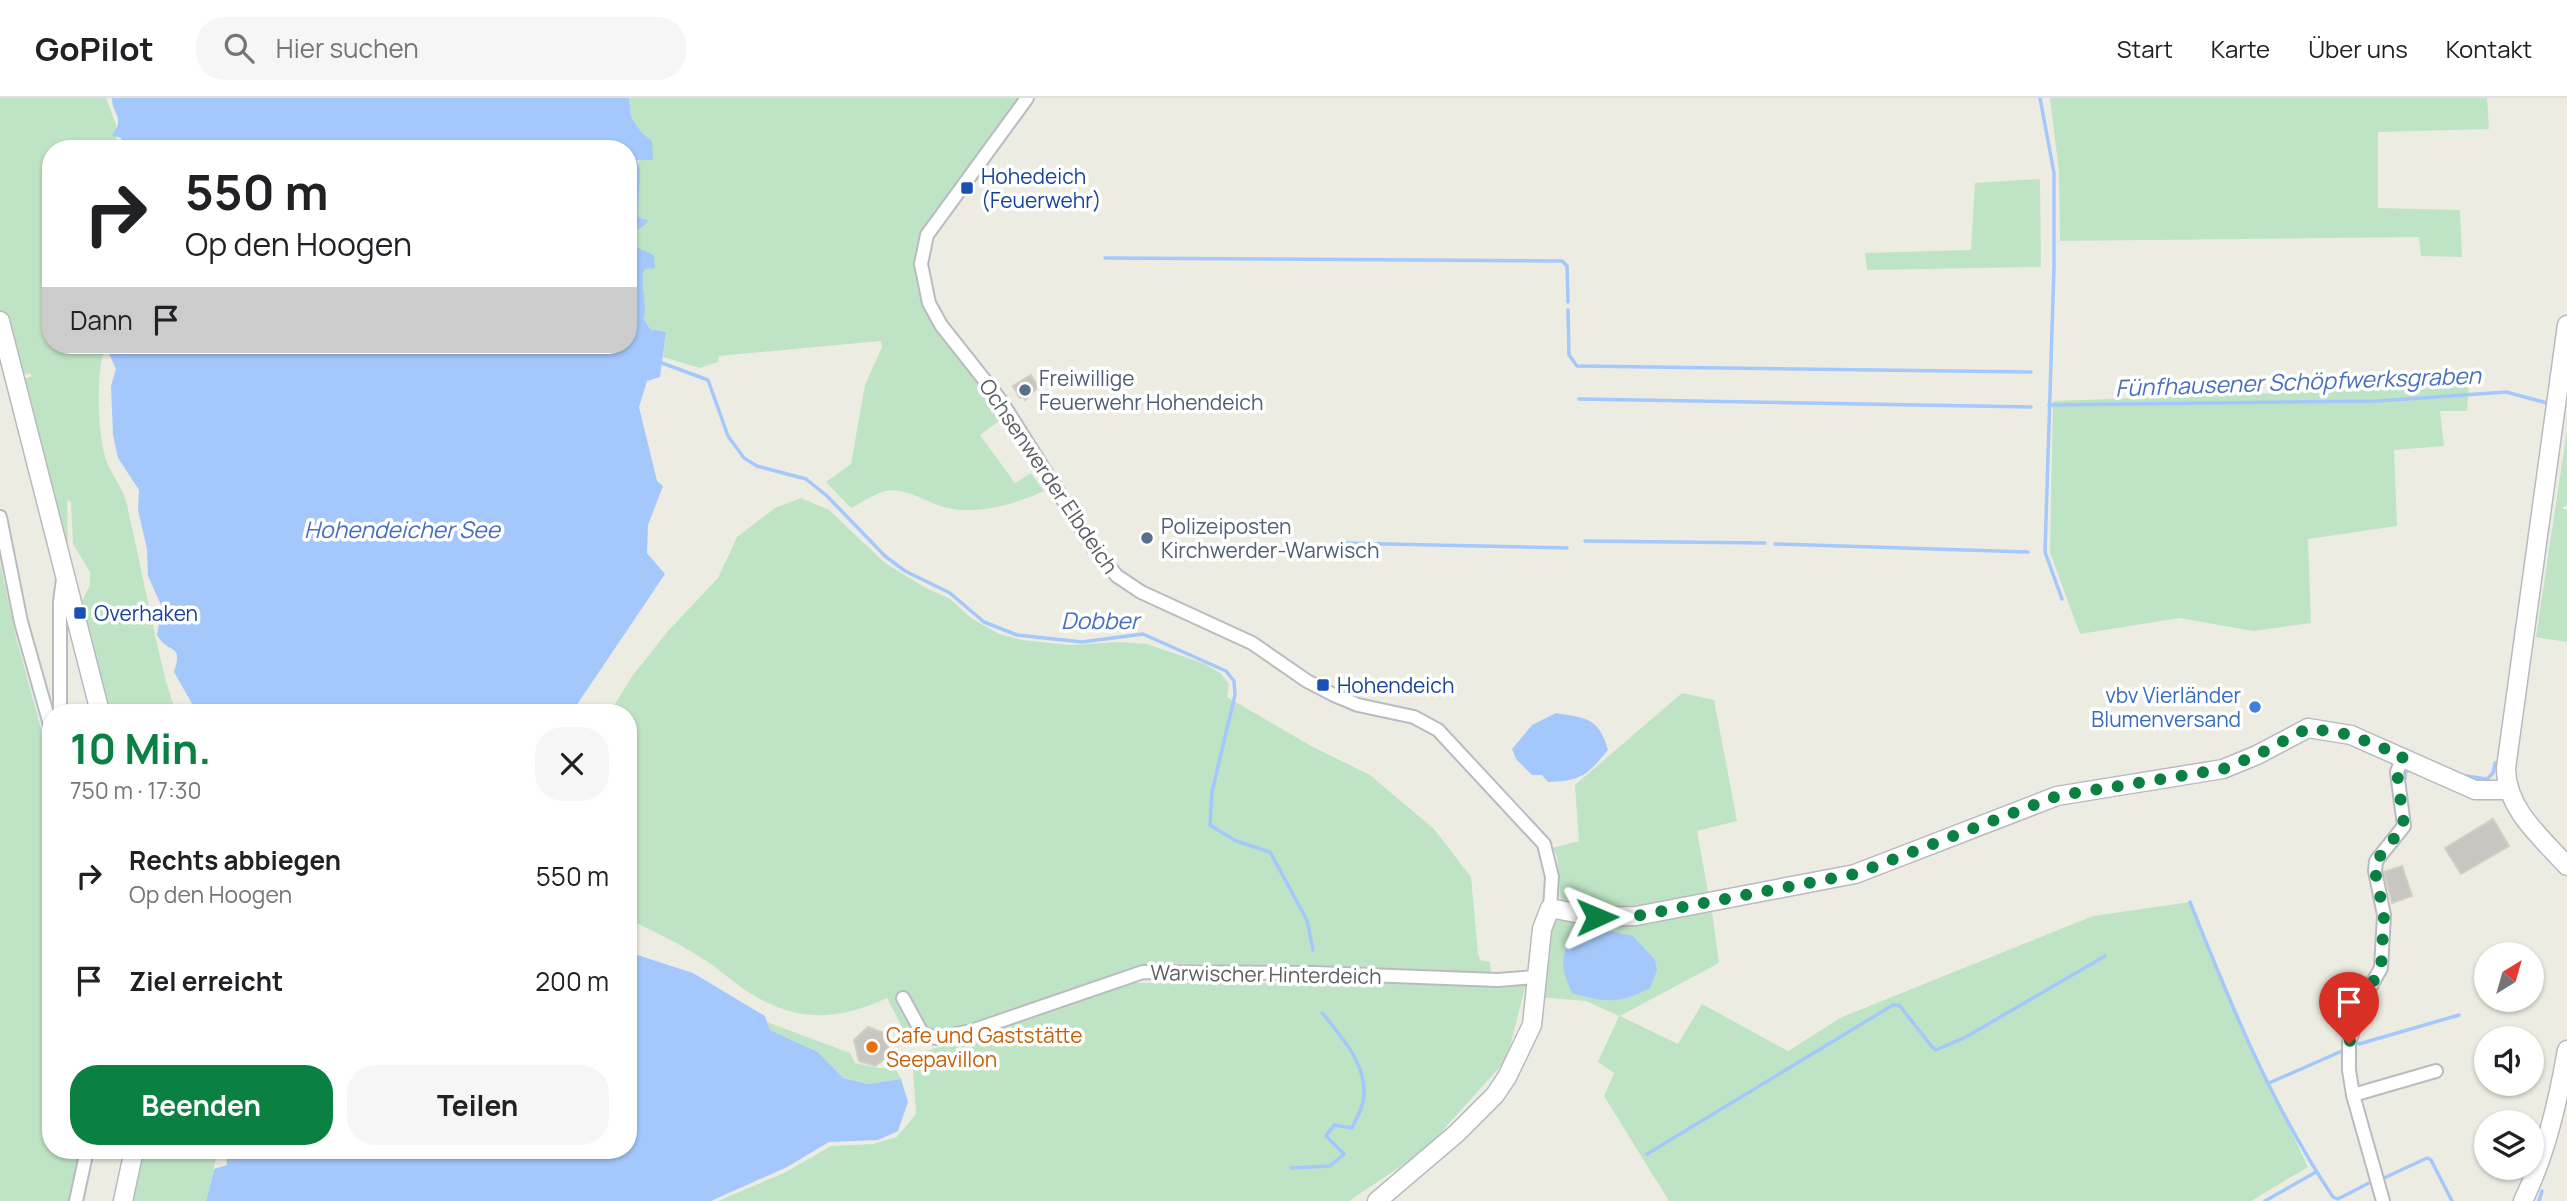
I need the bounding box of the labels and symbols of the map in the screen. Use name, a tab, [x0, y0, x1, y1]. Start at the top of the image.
place label: Hohedeich (Feuerwehr)	[981, 162, 1101, 214]
marker: Hohedeich (Feuerwehr)	[959, 180, 975, 196]
water label: Fünfhausener Schöpfwerksgraben	[2115, 359, 2483, 403]
place label: Freiwillige Feuerwehr Hohendeich	[1039, 364, 1263, 416]
street label: Ochsenwerder Elbdeich	[973, 373, 1125, 579]
marker: Freiwillige Feuerwehr Hohendeich	[1017, 382, 1033, 398]
place label: Polizeiposten Kirchwerder-Warwisch	[1161, 512, 1379, 564]
water label: Hohendeicher See	[304, 513, 502, 545]
marker: Polizeiposten Kirchwerder-Warwisch	[1139, 530, 1155, 546]
place label: Overhaken	[94, 599, 198, 627]
water label: Dobber	[1061, 604, 1142, 636]
marker: Overhaken	[72, 605, 88, 621]
place label: Hohendeich	[1337, 671, 1454, 699]
marker: Hohendeich	[1315, 677, 1331, 693]
place label: vbv Vierländer Blumenversand	[2091, 681, 2241, 733]
marker: vbv Vierländer Blumenversand	[2247, 699, 2263, 715]
position arrow	[1560, 880, 1634, 954]
north arrow	[2474, 942, 2544, 1012]
street label: Warwischer Hinterdeich	[1150, 958, 1382, 990]
pin	[2319, 972, 2379, 1044]
place label: Cafe und Gaststätte Seepavillon	[886, 1021, 1083, 1073]
marker: Cafe und Gaststätte Seepavillon	[864, 1039, 880, 1055]

